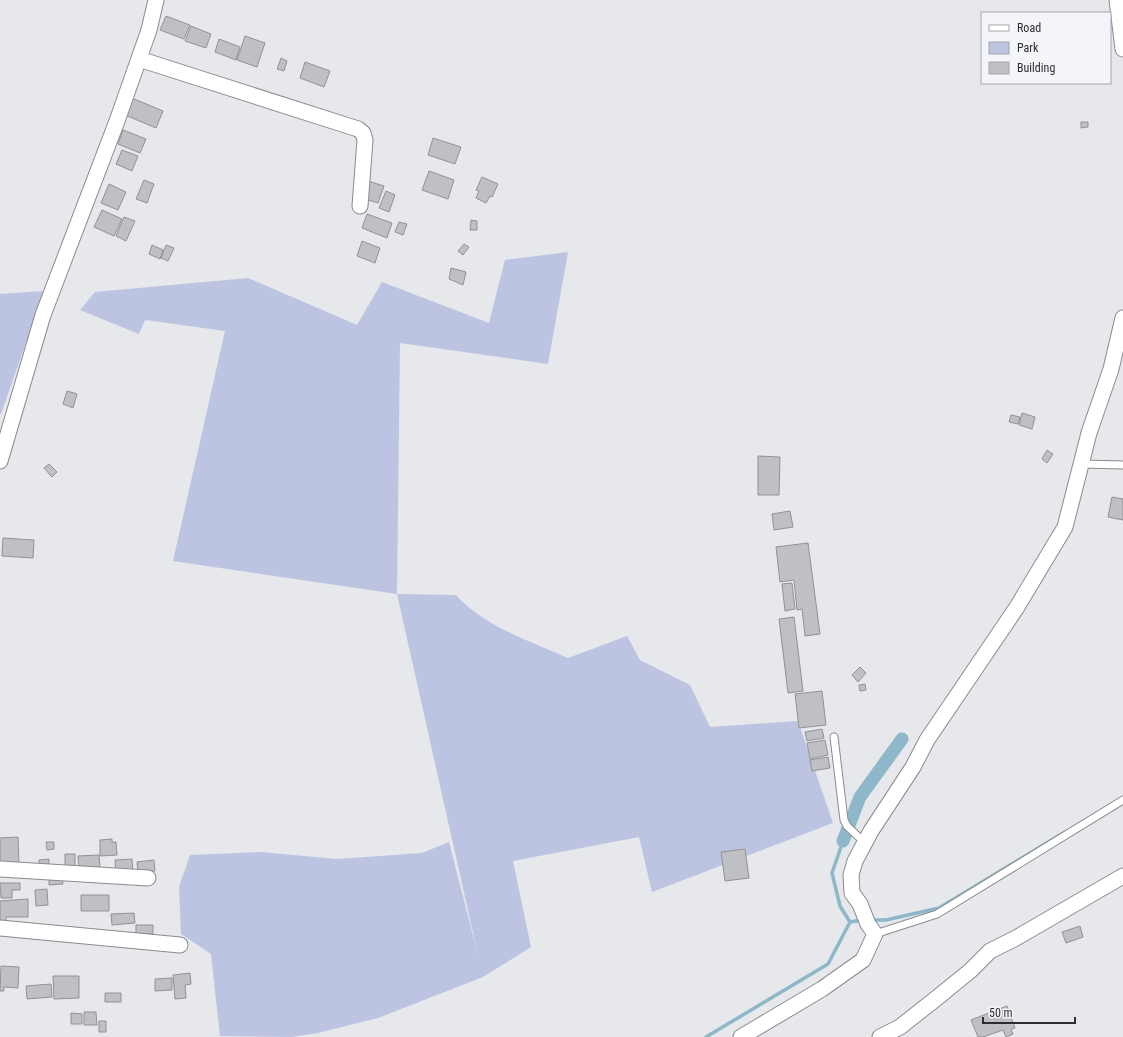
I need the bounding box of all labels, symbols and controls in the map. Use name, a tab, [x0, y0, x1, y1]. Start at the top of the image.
legend	[981, 12, 1111, 84]
text: Road	[1017, 21, 1041, 35]
text: Park	[1017, 41, 1039, 55]
text: Building	[1017, 61, 1055, 75]
scale bar	[983, 999, 1075, 1025]
text: 50 m	[989, 1006, 1013, 1020]

